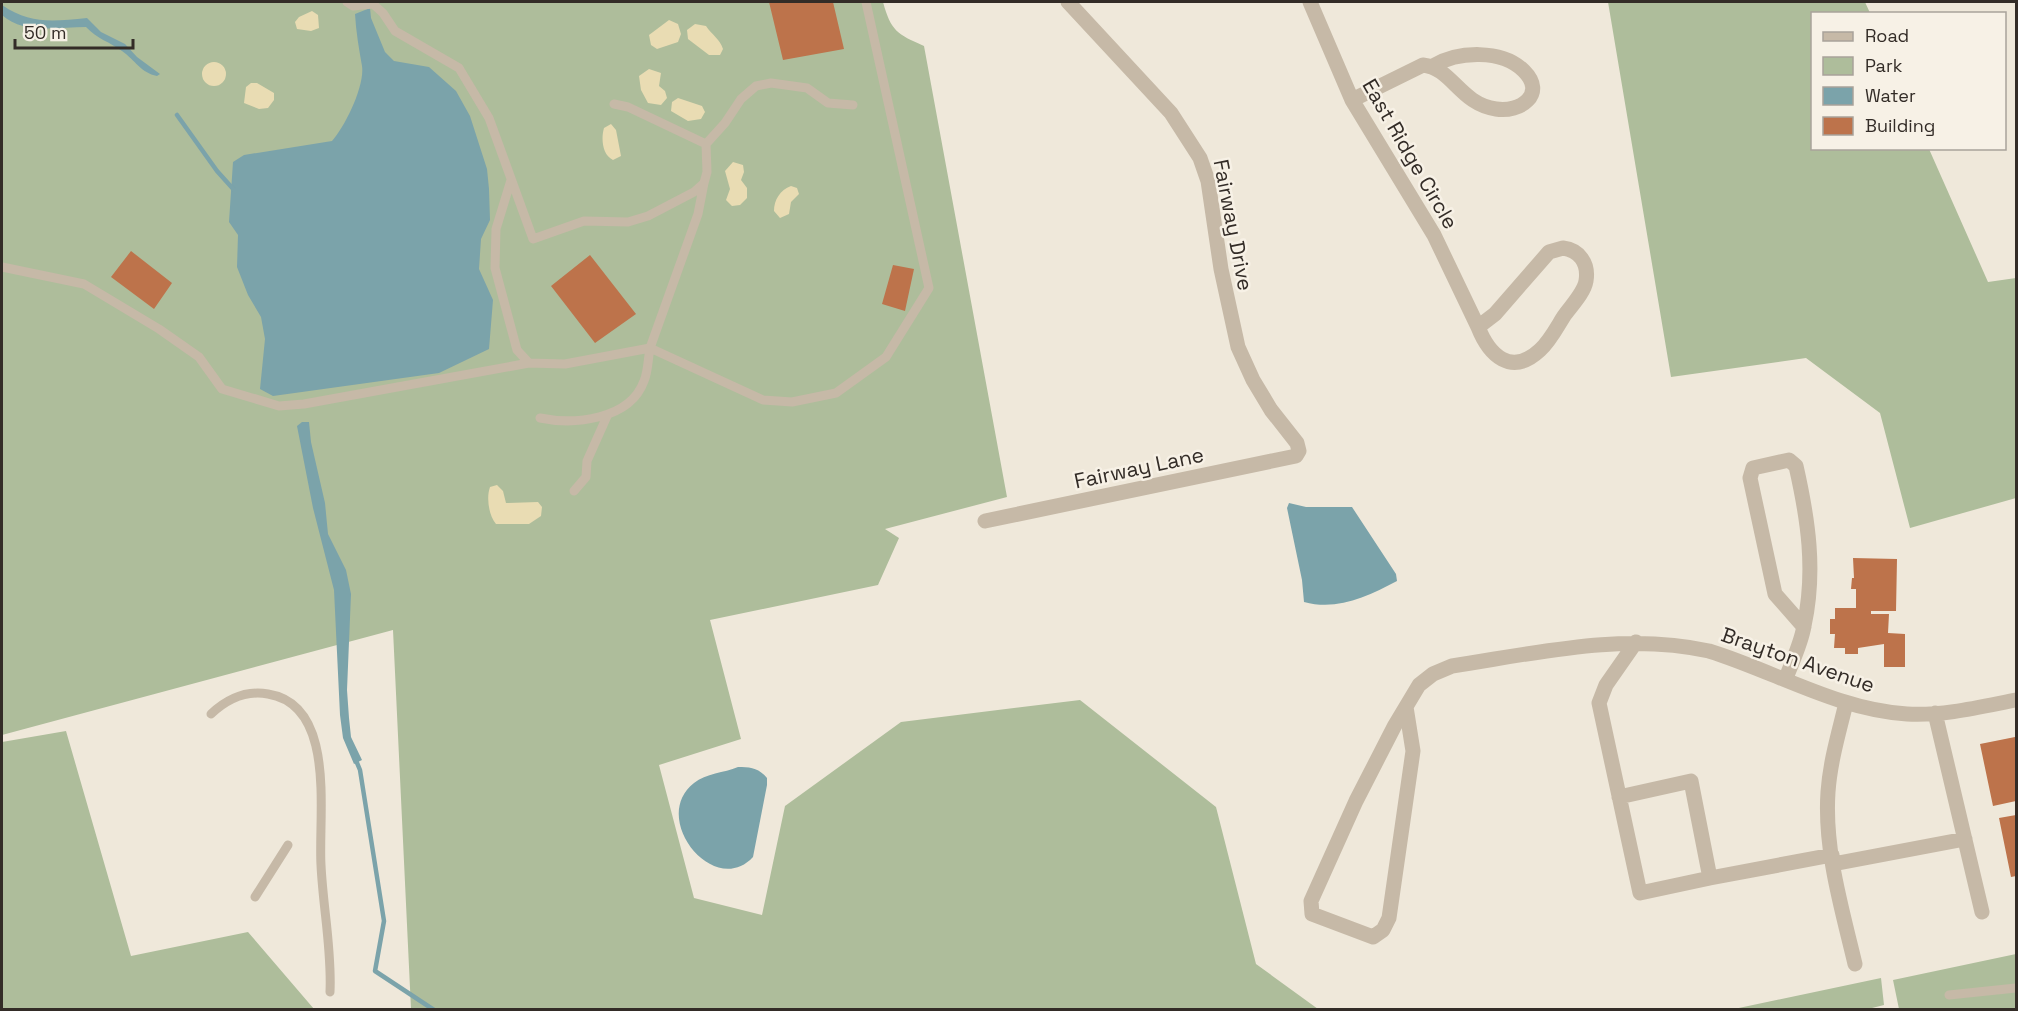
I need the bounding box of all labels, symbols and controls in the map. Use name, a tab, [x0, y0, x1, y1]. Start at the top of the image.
scale bar	[15, 12, 134, 50]
legend	[1811, 12, 2006, 150]
text: 50 m	[24, 21, 66, 44]
text: Road	[1865, 24, 1909, 47]
text: Park	[1865, 54, 1903, 77]
street label: East Ridge Circle	[1356, 74, 1464, 234]
text: Water	[1865, 84, 1916, 107]
text: Building	[1865, 114, 1935, 137]
street label: Fairway Drive	[1208, 157, 1259, 293]
street label: Fairway Lane	[1072, 441, 1206, 494]
street label: Brayton Avenue	[1718, 621, 1878, 698]

